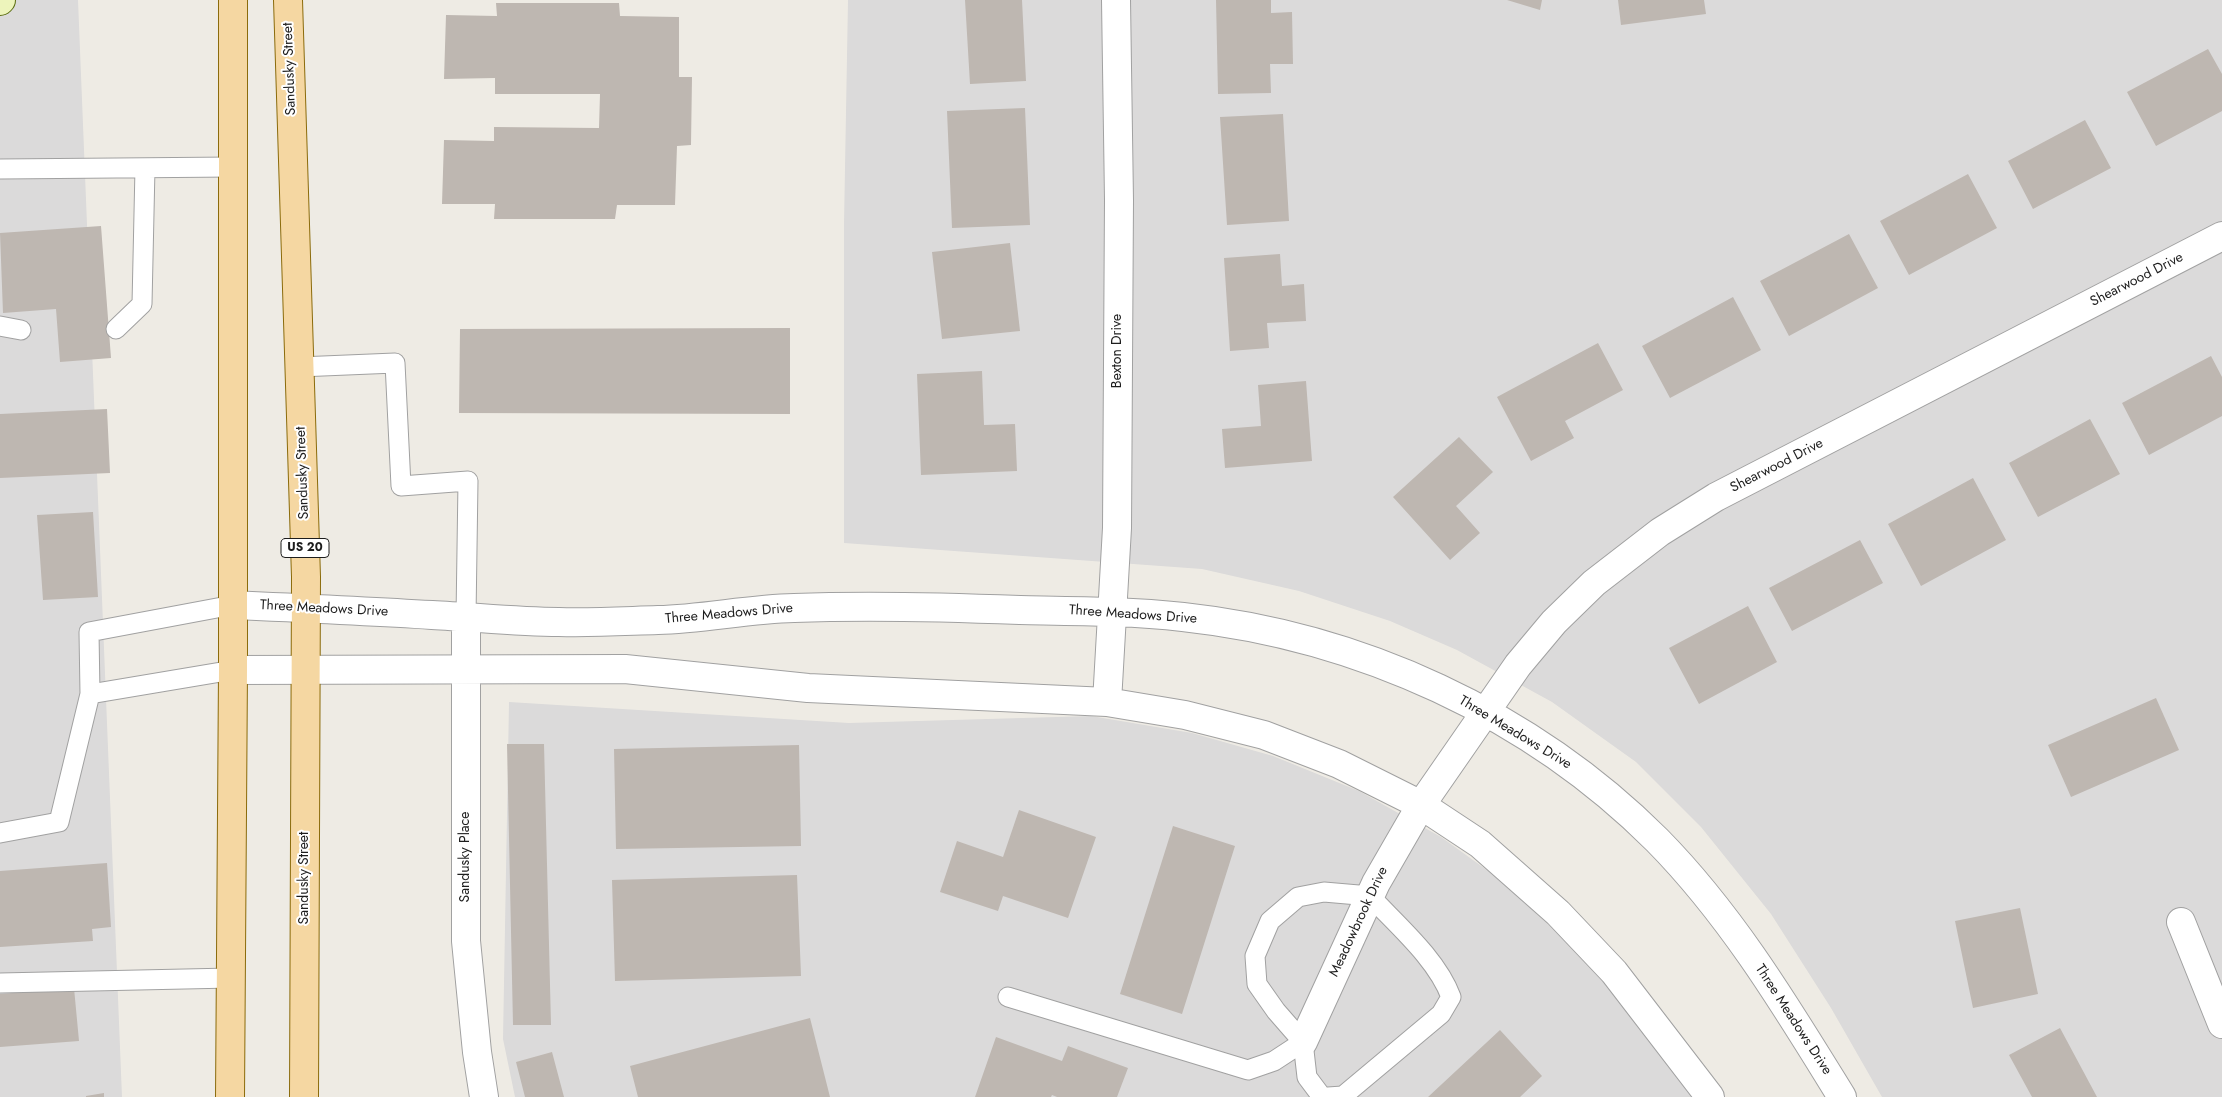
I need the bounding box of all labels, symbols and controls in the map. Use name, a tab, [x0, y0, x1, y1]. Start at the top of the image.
street label: Sandusky Street	[280, 22, 300, 116]
street label: Shearwood Drive	[2088, 249, 2186, 311]
street label: Bexton Drive	[1110, 314, 1126, 388]
street label: Sandusky Street	[293, 426, 313, 520]
street label: Shearwood Drive	[1728, 435, 1826, 497]
road number: US 20	[281, 538, 329, 558]
street label: Three Meadows Drive	[260, 597, 388, 621]
street label: Three Meadows Drive	[664, 600, 794, 628]
street label: Three Meadows Drive	[1068, 602, 1198, 628]
street label: Three Meadows Drive	[1456, 693, 1574, 773]
street label: Sandusky Place	[458, 812, 474, 902]
street label: Sandusky Street	[297, 832, 313, 924]
street label: Meadowbrook Drive	[1326, 864, 1392, 980]
street label: Three Meadows Drive	[1751, 962, 1835, 1078]

